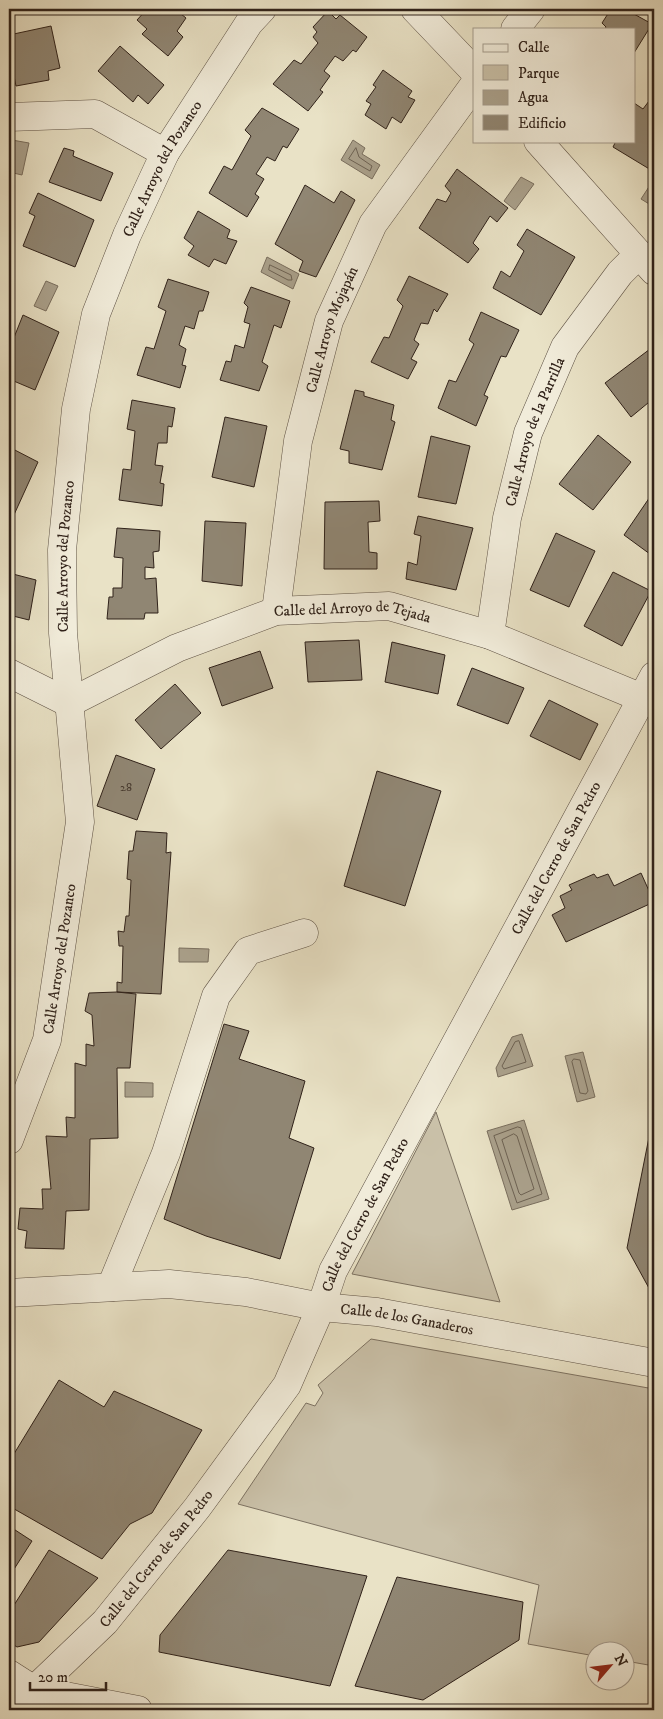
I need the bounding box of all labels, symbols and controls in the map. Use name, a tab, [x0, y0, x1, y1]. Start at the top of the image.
legend	[473, 28, 636, 142]
text: Calle	[518, 38, 550, 57]
text: Parque	[518, 64, 559, 83]
text: Agua	[518, 88, 549, 107]
street label: Calle Arroyo del Pozanco	[118, 97, 206, 240]
text: Edificio	[518, 114, 566, 133]
street label: Calle Arroyo Mojapán	[302, 263, 363, 395]
street label: Calle Arroyo de la Parrilla	[501, 354, 570, 508]
street label: Calle Arroyo del Pozanco	[53, 480, 79, 632]
street label: Calle del Arroyo de Tejada	[273, 597, 434, 628]
street label: Calle del Cerro de San Pedro	[507, 778, 605, 938]
house number: 28	[120, 780, 132, 795]
street label: Calle Arroyo del Pozanco	[39, 882, 81, 1036]
street label: Calle del Cerro de San Pedro	[318, 1134, 413, 1294]
street label: Calle de los Ganaderos	[340, 1300, 475, 1340]
street label: Calle del Cerro de San Pedro	[95, 1486, 217, 1632]
north arrow	[586, 1642, 636, 1692]
text: N	[610, 1651, 631, 1670]
scale bar	[30, 1659, 106, 1691]
text: 20 m	[38, 1668, 68, 1687]

